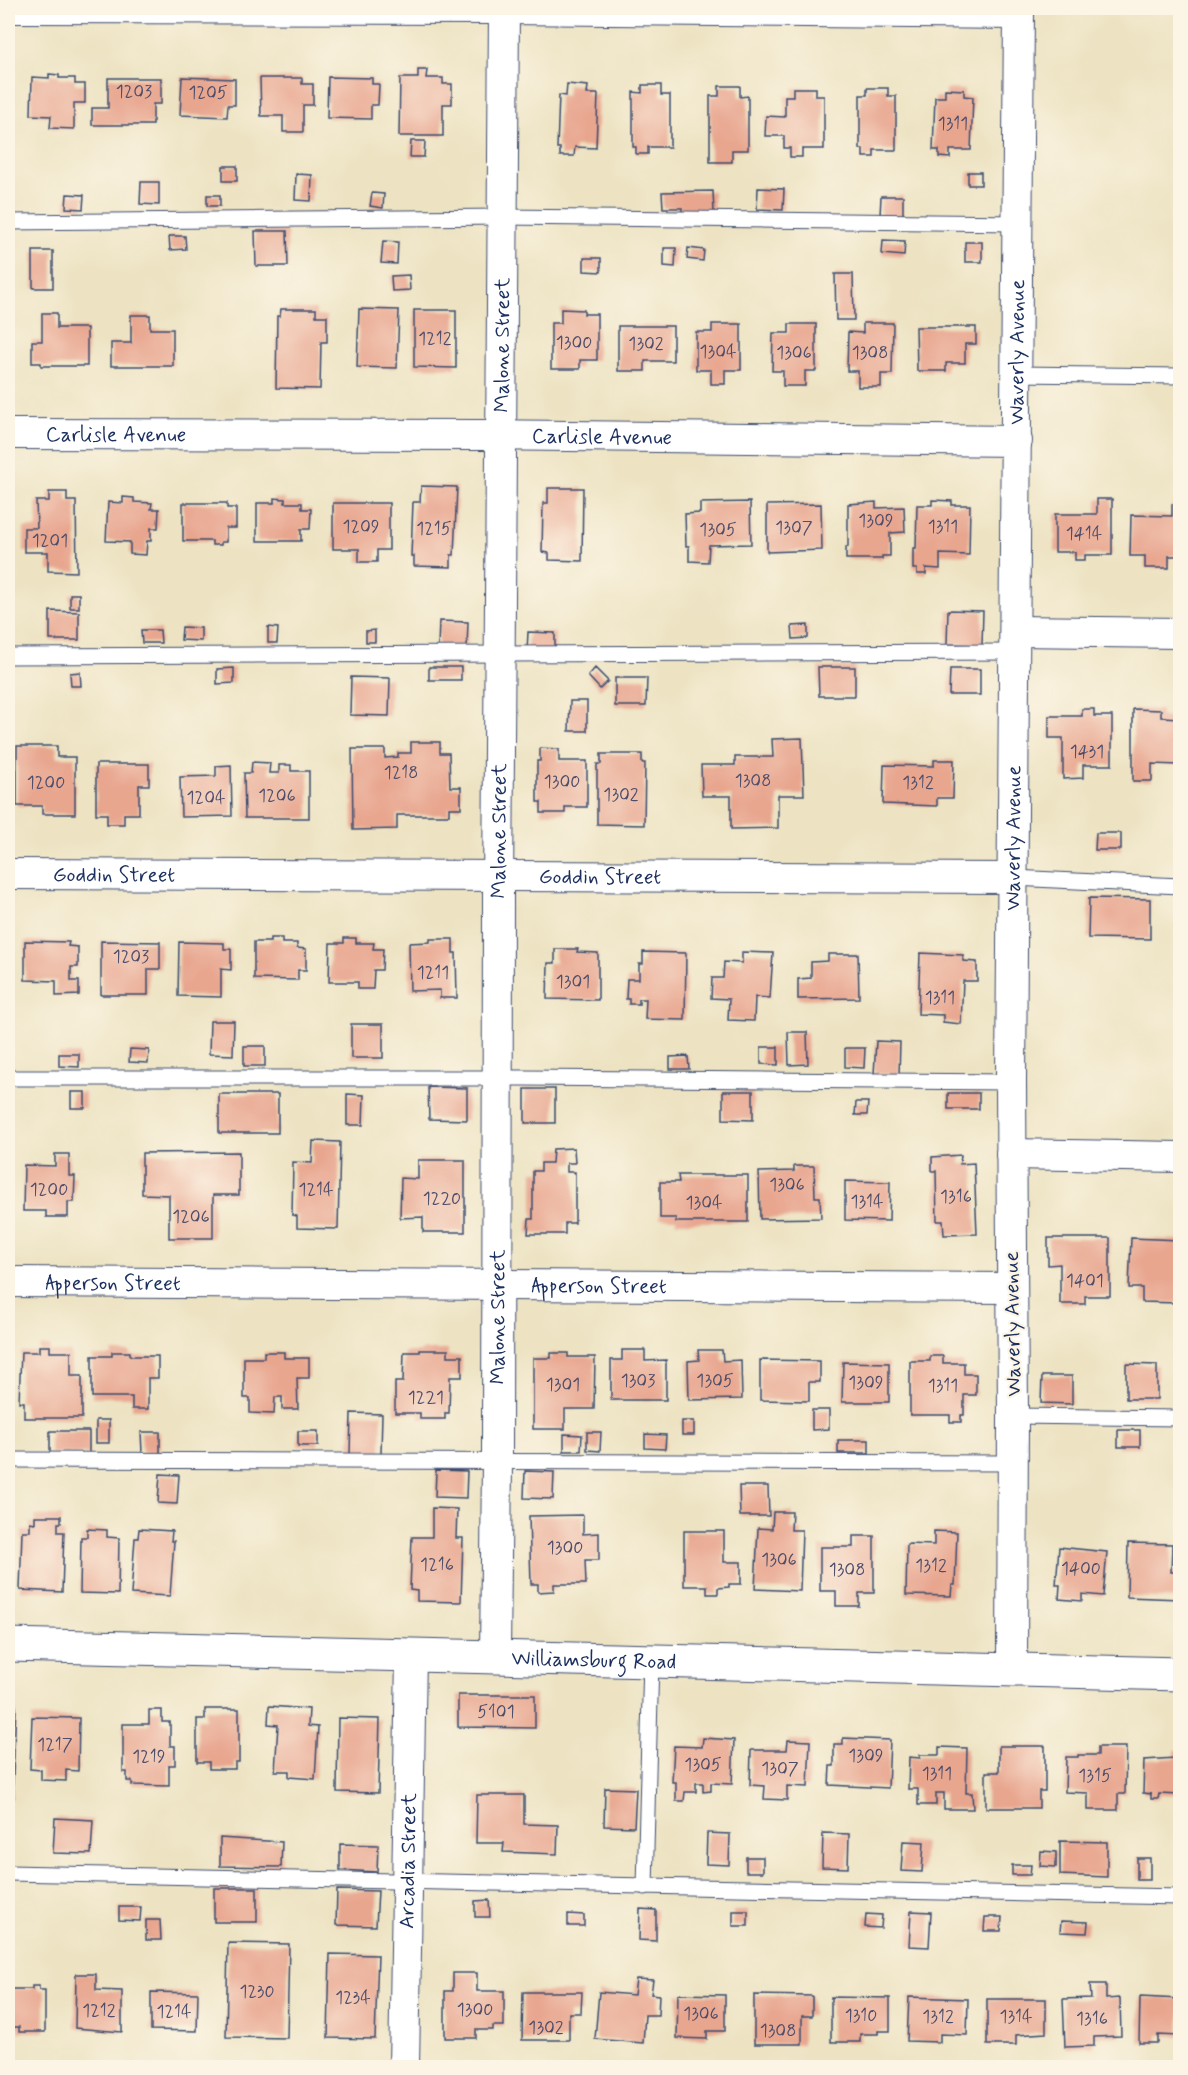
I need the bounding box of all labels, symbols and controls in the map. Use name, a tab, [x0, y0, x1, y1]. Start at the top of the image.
house number: 1203	[116, 80, 152, 104]
house number: 1205	[188, 81, 228, 105]
house number: 1311	[938, 112, 968, 136]
street label: Malone Street	[488, 277, 517, 413]
street label: Waverly Avenue	[1003, 279, 1032, 425]
house number: 1212	[418, 327, 452, 351]
house number: 1300	[556, 331, 592, 355]
house number: 1302	[628, 332, 664, 356]
house number: 1304	[700, 340, 736, 364]
house number: 1306	[776, 341, 812, 365]
house number: 1308	[852, 341, 888, 365]
street label: Carlisle Avenue	[46, 421, 186, 449]
street label: Carlisle Avenue	[532, 423, 672, 452]
house number: 1309	[858, 509, 894, 533]
house number: 1209	[342, 515, 380, 539]
house number: 1311	[928, 515, 958, 539]
house number: 1307	[775, 516, 813, 540]
house number: 1215	[416, 517, 452, 541]
house number: 1305	[699, 518, 737, 542]
house number: 1414	[1066, 522, 1102, 546]
house number: 1201	[32, 529, 68, 553]
house number: 1431	[1070, 740, 1104, 764]
house number: 1218	[384, 761, 418, 785]
street label: Malone Street	[485, 763, 514, 899]
street label: Waverly Avenue	[999, 765, 1028, 911]
house number: 1308	[735, 769, 771, 793]
house number: 1300	[544, 770, 580, 794]
house number: 1200	[27, 771, 65, 795]
house number: 1312	[902, 771, 934, 795]
house number: 1302	[603, 783, 639, 807]
house number: 1206	[258, 784, 296, 808]
house number: 1204	[187, 786, 225, 810]
street label: Goddin Street	[53, 861, 175, 890]
street label: Goddin Street	[539, 863, 661, 892]
house number: 1203	[113, 945, 149, 969]
house number: 1211	[417, 961, 449, 985]
house number: 1301	[556, 970, 590, 994]
house number: 1311	[925, 986, 955, 1010]
house number: 1306	[769, 1173, 805, 1197]
house number: 1200	[30, 1178, 68, 1202]
house number: 1214	[298, 1178, 334, 1202]
house number: 1316	[940, 1185, 972, 1209]
house number: 1220	[423, 1187, 461, 1211]
house number: 1314	[850, 1190, 884, 1214]
house number: 1304	[686, 1191, 722, 1215]
house number: 1206	[172, 1205, 210, 1229]
street label: Malone Street	[484, 1249, 512, 1385]
street label: Waverly Avenue	[998, 1251, 1028, 1397]
street label: Apperson Street	[45, 1269, 181, 1298]
house number: 1401	[1066, 1269, 1104, 1293]
street label: Apperson Street	[531, 1272, 667, 1301]
house number: 1303	[621, 1369, 655, 1393]
house number: 1305	[696, 1369, 734, 1393]
house number: 1309	[848, 1371, 884, 1395]
house number: 1301	[546, 1373, 580, 1397]
house number: 1311	[928, 1374, 958, 1398]
house number: 1221	[408, 1386, 444, 1410]
house number: 1300	[547, 1536, 583, 1560]
house number: 1306	[761, 1548, 797, 1572]
house number: 1216	[420, 1553, 454, 1577]
house number: 1312	[915, 1554, 947, 1578]
house number: 1400	[1061, 1557, 1101, 1581]
house number: 1308	[829, 1558, 865, 1582]
street label: Williamsburg Road	[511, 1644, 677, 1677]
house number: 5101	[477, 1700, 515, 1724]
house number: 1217	[37, 1733, 73, 1757]
house number: 1309	[848, 1744, 884, 1768]
house number: 1219	[132, 1745, 166, 1769]
house number: 1305	[684, 1753, 722, 1777]
house number: 1307	[761, 1757, 799, 1781]
house number: 1311	[922, 1762, 952, 1786]
house number: 1315	[1078, 1764, 1112, 1788]
street label: Arcadia Street	[393, 1792, 424, 1929]
house number: 1230	[240, 1980, 274, 2004]
house number: 1234	[335, 1986, 371, 2010]
house number: 1300	[457, 1998, 493, 2022]
house number: 1212	[82, 1999, 116, 2023]
house number: 1214	[156, 2000, 192, 2024]
house number: 1306	[683, 2002, 719, 2026]
house number: 1310	[845, 2004, 877, 2028]
house number: 1312	[922, 2005, 954, 2029]
house number: 1314	[999, 2005, 1033, 2029]
house number: 1316	[1076, 2007, 1108, 2031]
house number: 1302	[528, 2016, 564, 2040]
house number: 1308	[760, 2019, 796, 2043]

